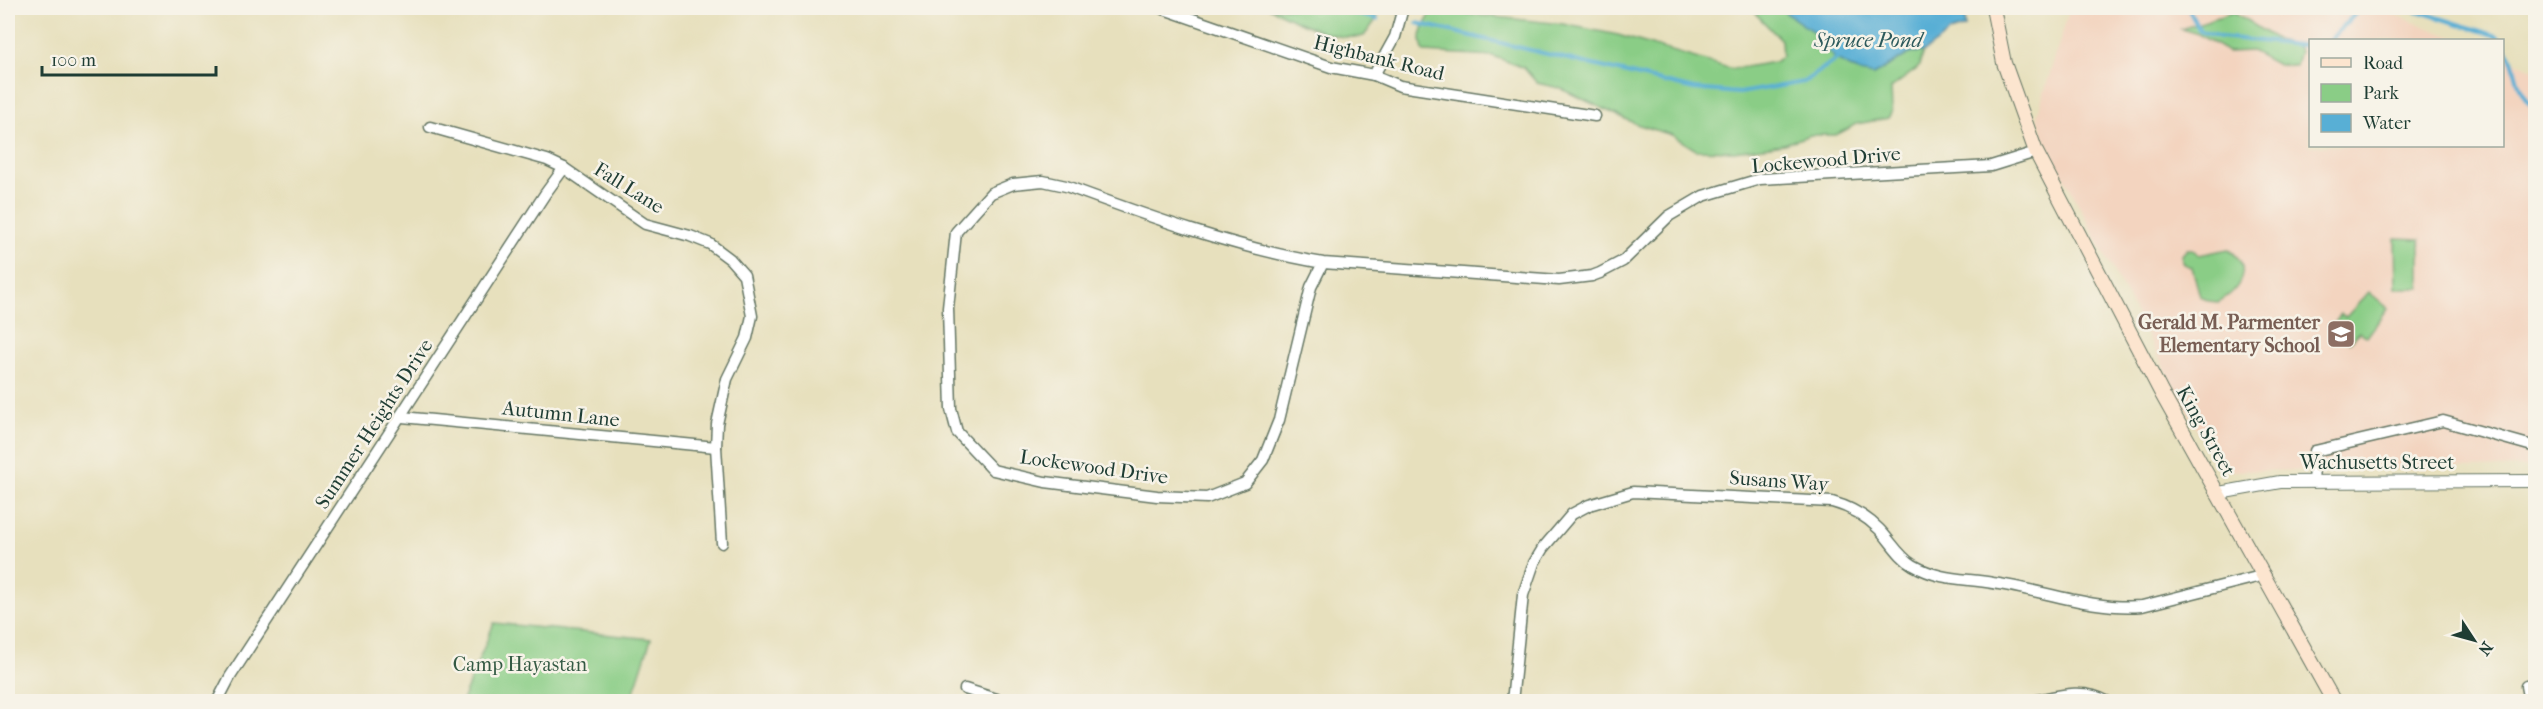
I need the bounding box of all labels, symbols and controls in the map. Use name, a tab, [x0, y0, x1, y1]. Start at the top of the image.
water label: Spruce Pond	[1813, 28, 1924, 52]
street label: Highbank Road	[1311, 31, 1448, 86]
scale bar	[42, 39, 216, 77]
legend	[2309, 39, 2504, 147]
text: 100 m	[51, 50, 96, 71]
text: Road	[2363, 53, 2403, 74]
text: Park	[2363, 83, 2400, 104]
text: Water	[2362, 113, 2411, 134]
street label: Lockewood Drive	[1750, 142, 1902, 178]
street label: Fall Lane	[590, 158, 668, 218]
place label: Gerald M. Parmenter Elementary School	[2138, 311, 2320, 357]
school or university icon: Gerald M. Parmenter Elementary School	[2325, 318, 2357, 350]
street label: Summer Heights Drive	[310, 335, 438, 513]
street label: King Street	[2172, 382, 2240, 480]
street label: Autumn Lane	[500, 396, 621, 432]
street label: Lockewood Drive	[1018, 445, 1170, 489]
street label: Wachusetts Street	[2299, 451, 2454, 474]
street label: Susans Way	[1729, 466, 1831, 496]
north arrow	[2444, 610, 2504, 670]
text: N	[2474, 638, 2497, 660]
park label: Camp Hayastan	[453, 653, 588, 676]

